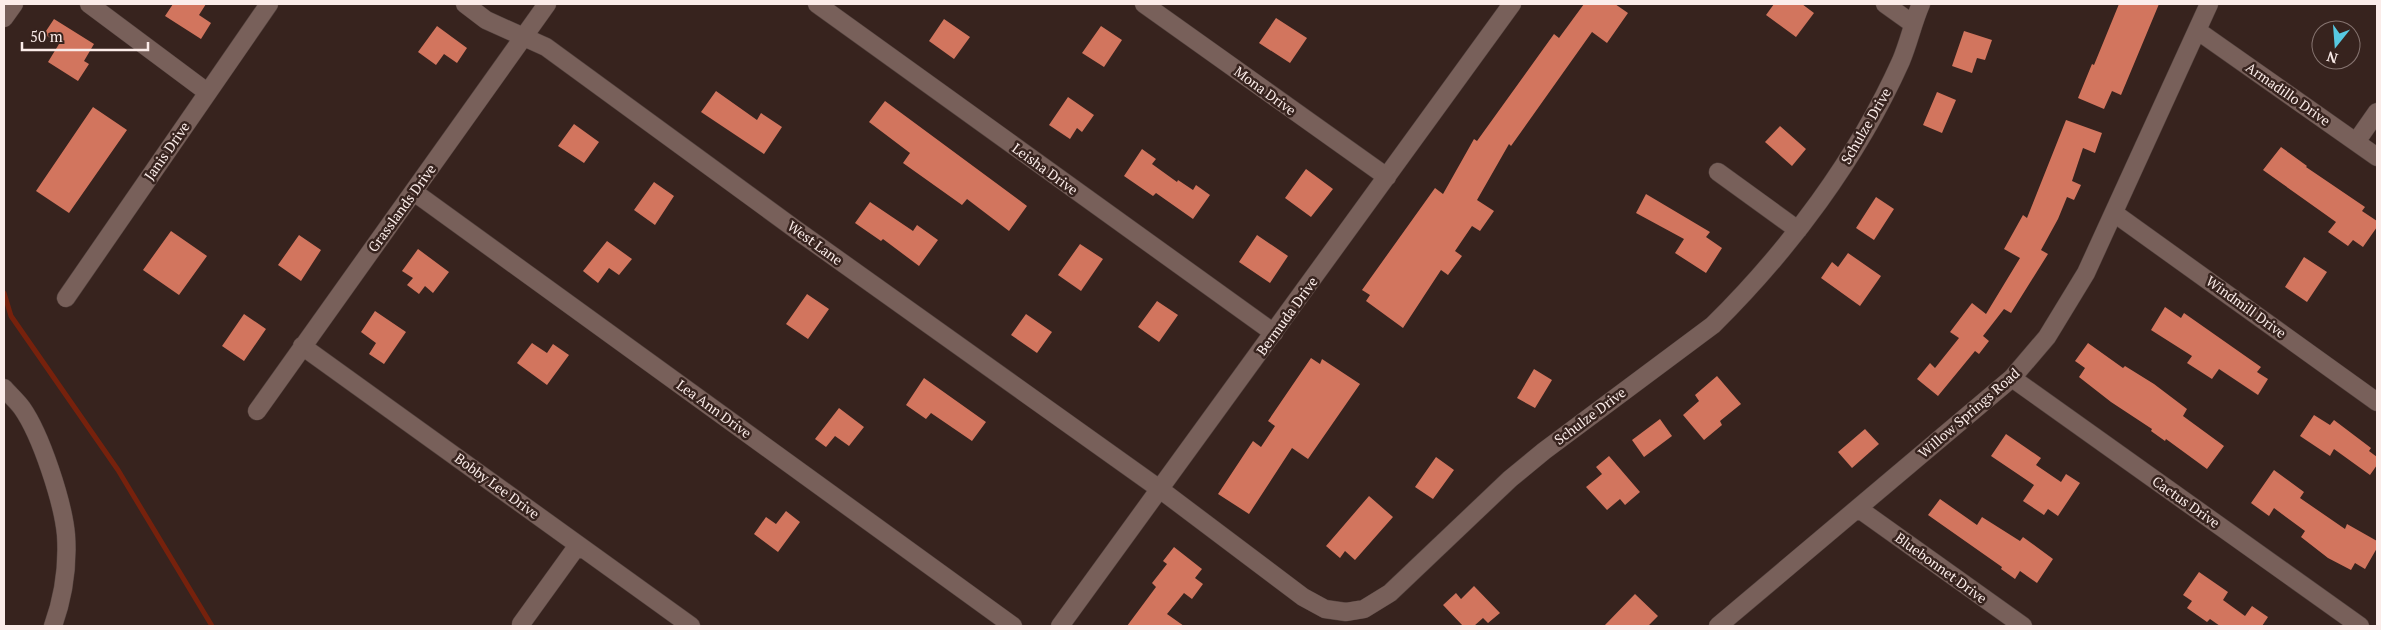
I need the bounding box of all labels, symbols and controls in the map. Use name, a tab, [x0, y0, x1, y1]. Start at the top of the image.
scale bar	[22, 20, 149, 52]
north arrow	[2311, 20, 2361, 70]
text: 50 m	[30, 26, 63, 46]
text: N	[2324, 47, 2340, 69]
street label: Armadillo Drive	[2242, 57, 2334, 130]
street label: Mona Drive	[1231, 62, 1300, 119]
street label: Schulze Drive	[1836, 84, 1895, 167]
street label: Janis Drive	[140, 118, 194, 184]
street label: Leisha Drive	[1009, 138, 1082, 199]
street label: Grasslands Drive	[363, 160, 440, 256]
street label: West Lane	[784, 216, 847, 269]
street label: Windmill Drive	[2202, 271, 2290, 342]
street label: Bermuda Drive	[1252, 273, 1322, 359]
street label: Willow Springs Road	[1914, 363, 2023, 462]
street label: Lea Ann Drive	[673, 375, 755, 442]
street label: Schulze Drive	[1550, 382, 1629, 449]
street label: Bobby Lee Drive	[451, 448, 543, 523]
street label: Cactus Drive	[2149, 471, 2224, 532]
street label: Bluebonnet Drive	[1892, 528, 1991, 607]

